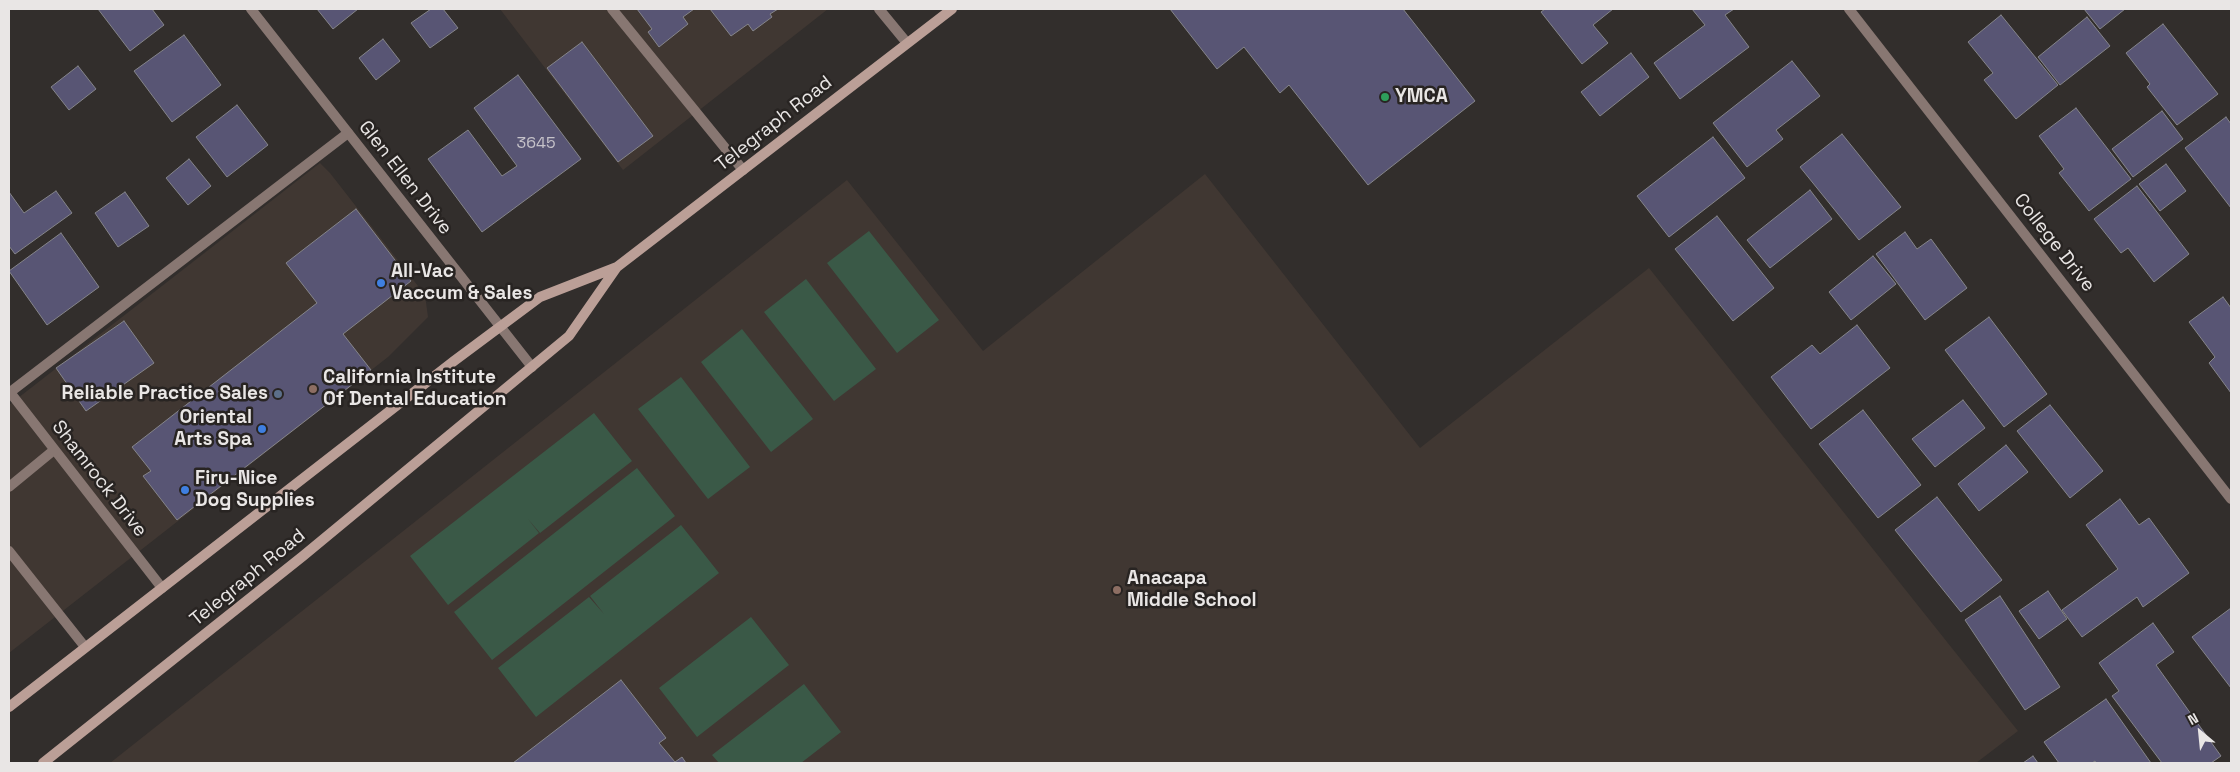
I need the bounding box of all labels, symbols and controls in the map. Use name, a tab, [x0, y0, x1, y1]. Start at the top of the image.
street label: Telegraph Road	[711, 71, 837, 177]
place label: YMCA	[1395, 86, 1448, 108]
marker: YMCA	[1379, 91, 1391, 103]
street label: Glen Ellen Drive	[353, 117, 457, 239]
house number: 3645	[516, 134, 556, 154]
street label: College Drive	[2009, 189, 2099, 297]
place label: All-Vac Vaccum & Sales	[391, 261, 533, 305]
marker: All-Vac Vaccum & Sales	[375, 277, 387, 289]
place label: California Institute Of Dental Education	[323, 367, 506, 411]
place label: Reliable Practice Sales	[61, 383, 268, 405]
marker: California Institute Of Dental Education	[307, 383, 319, 395]
marker: Reliable Practice Sales	[272, 388, 284, 400]
place label: Oriental Arts Spa	[174, 407, 252, 451]
street label: Shamrock Drive	[47, 416, 151, 542]
marker: Oriental Arts Spa	[256, 423, 268, 435]
place label: Firu-Nice Dog Supplies	[195, 468, 315, 512]
marker: Firu-Nice Dog Supplies	[179, 484, 191, 496]
street label: Telegraph Road	[186, 525, 310, 631]
place label: Anacapa Middle School	[1127, 568, 1257, 612]
marker: Anacapa Middle School	[1111, 584, 1123, 596]
north arrow	[2175, 707, 2225, 757]
text: N	[2185, 709, 2201, 729]

